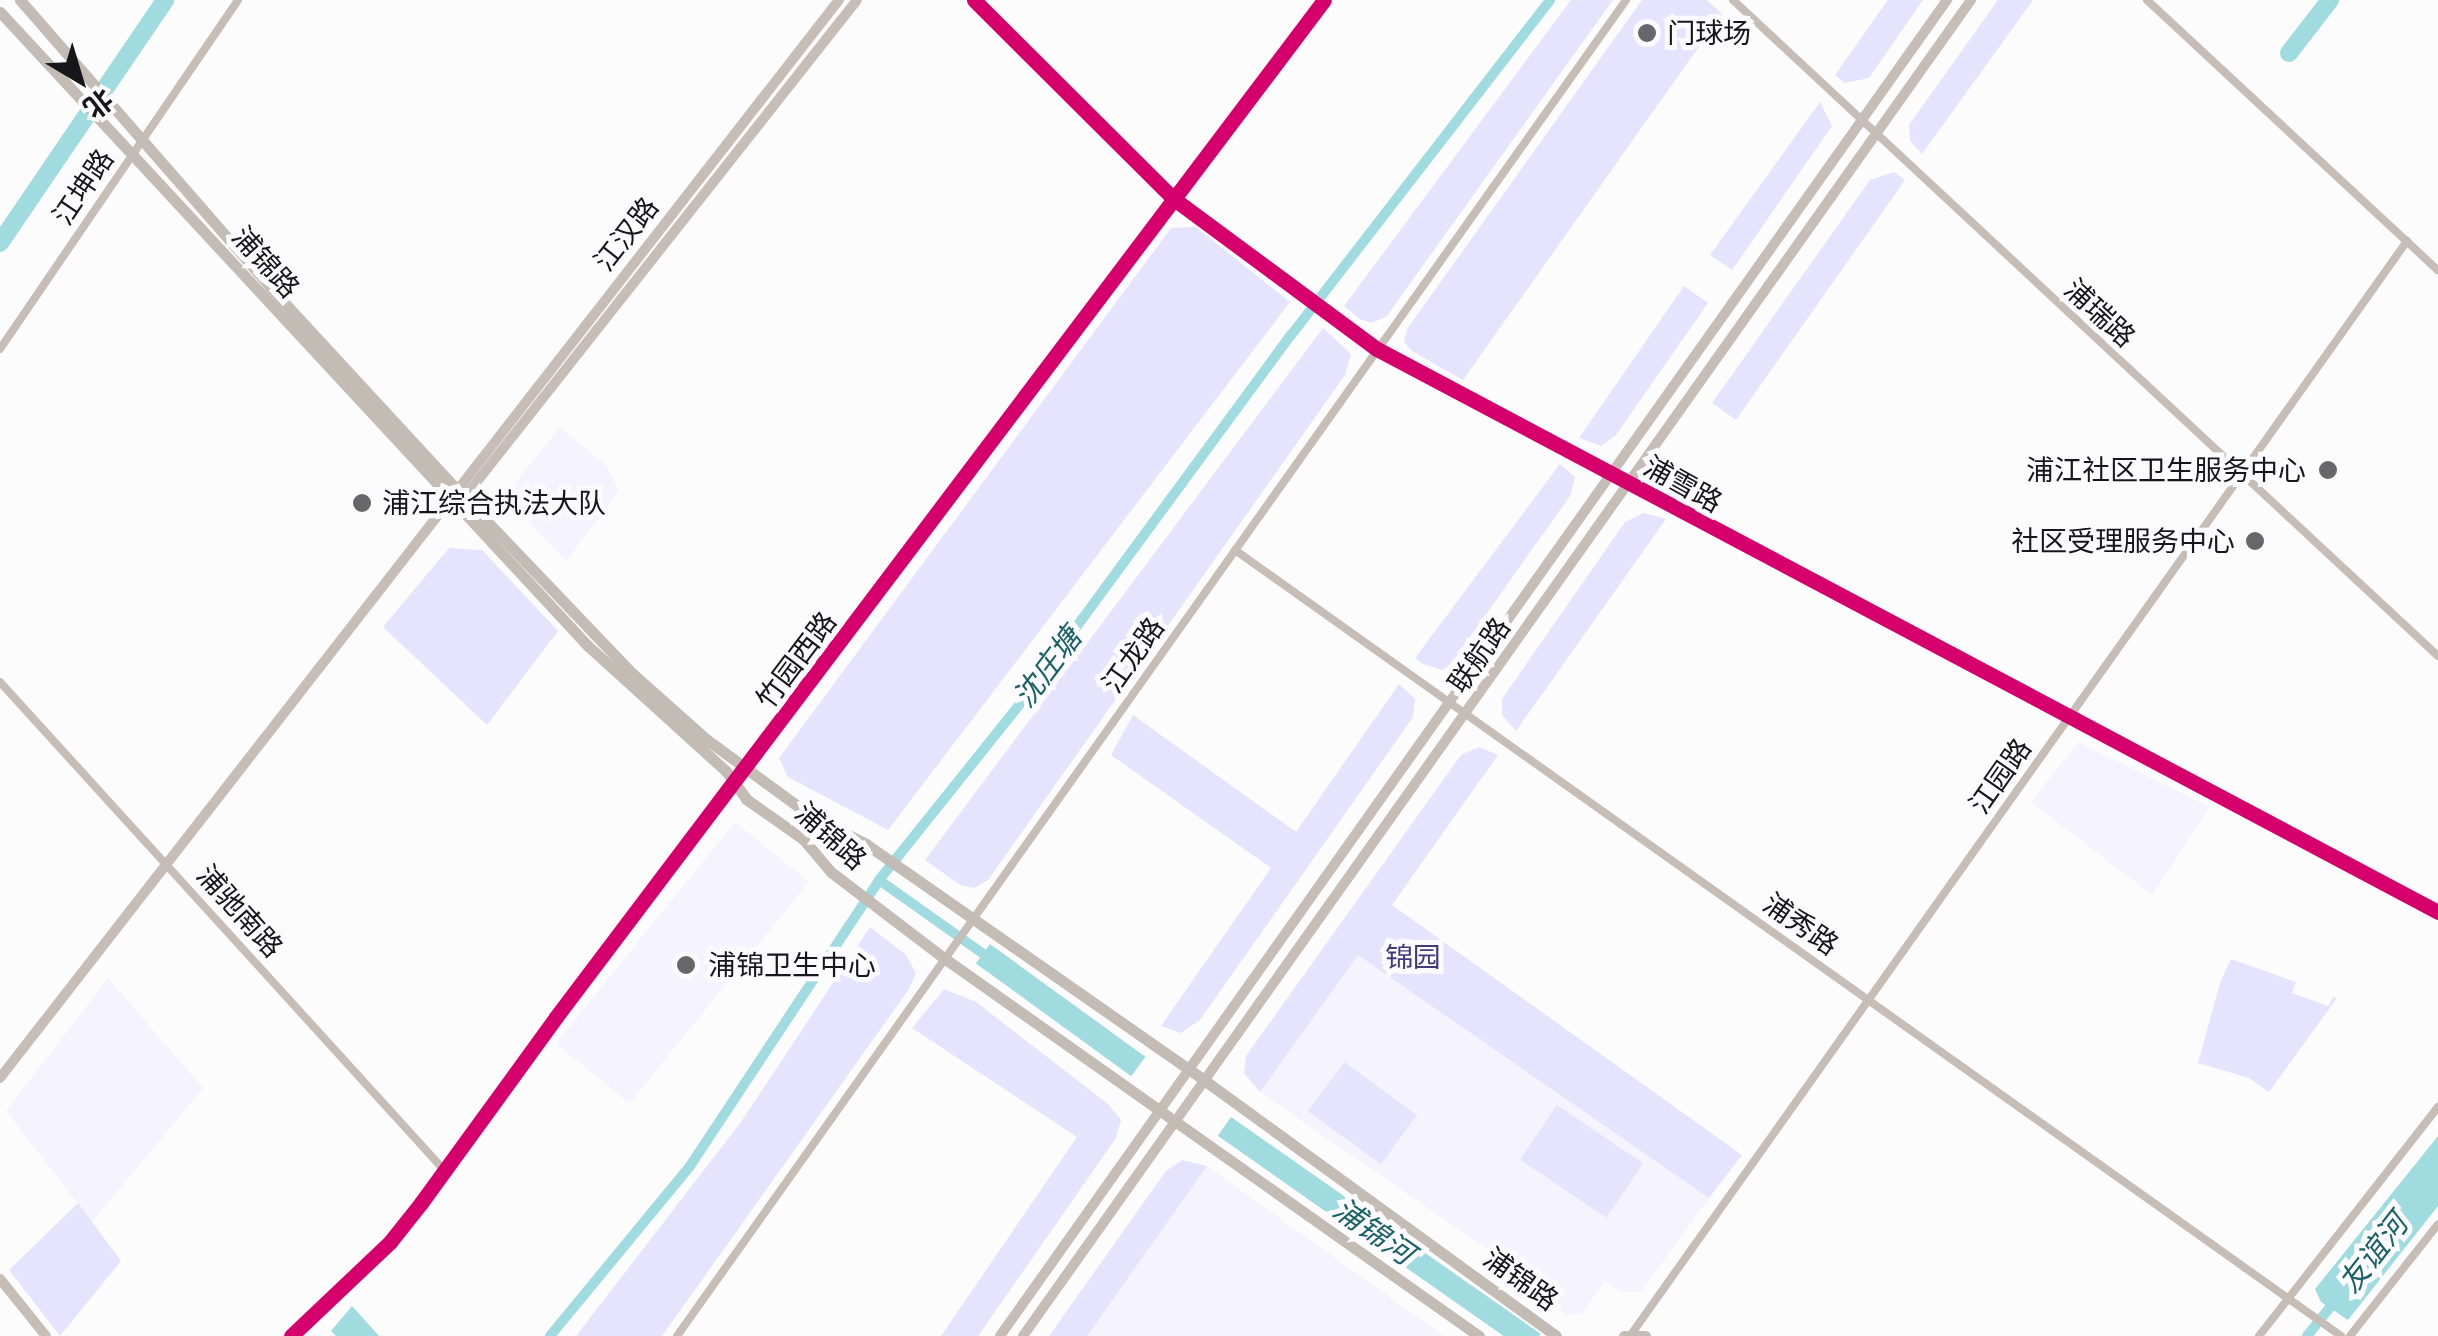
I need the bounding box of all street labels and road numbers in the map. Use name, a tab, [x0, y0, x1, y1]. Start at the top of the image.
street label: 江坤路	[46, 143, 120, 231]
street label: 江汉路	[587, 191, 665, 277]
street label: 浦锦路	[225, 220, 307, 304]
street label: 浦瑞路	[2058, 272, 2142, 354]
street label: 浦雪路	[1638, 449, 1728, 519]
street label: 竹园西路	[749, 605, 843, 715]
street label: 江龙路	[1095, 611, 1171, 699]
street label: 联航路	[1441, 611, 1517, 699]
street label: 江园路	[1962, 732, 2038, 820]
street label: 浦锦路	[789, 795, 873, 877]
street label: 浦驰南路	[190, 858, 290, 964]
street label: 浦秀路	[1757, 886, 1845, 962]
street label: 浦锦路	[1477, 1241, 1565, 1317]

